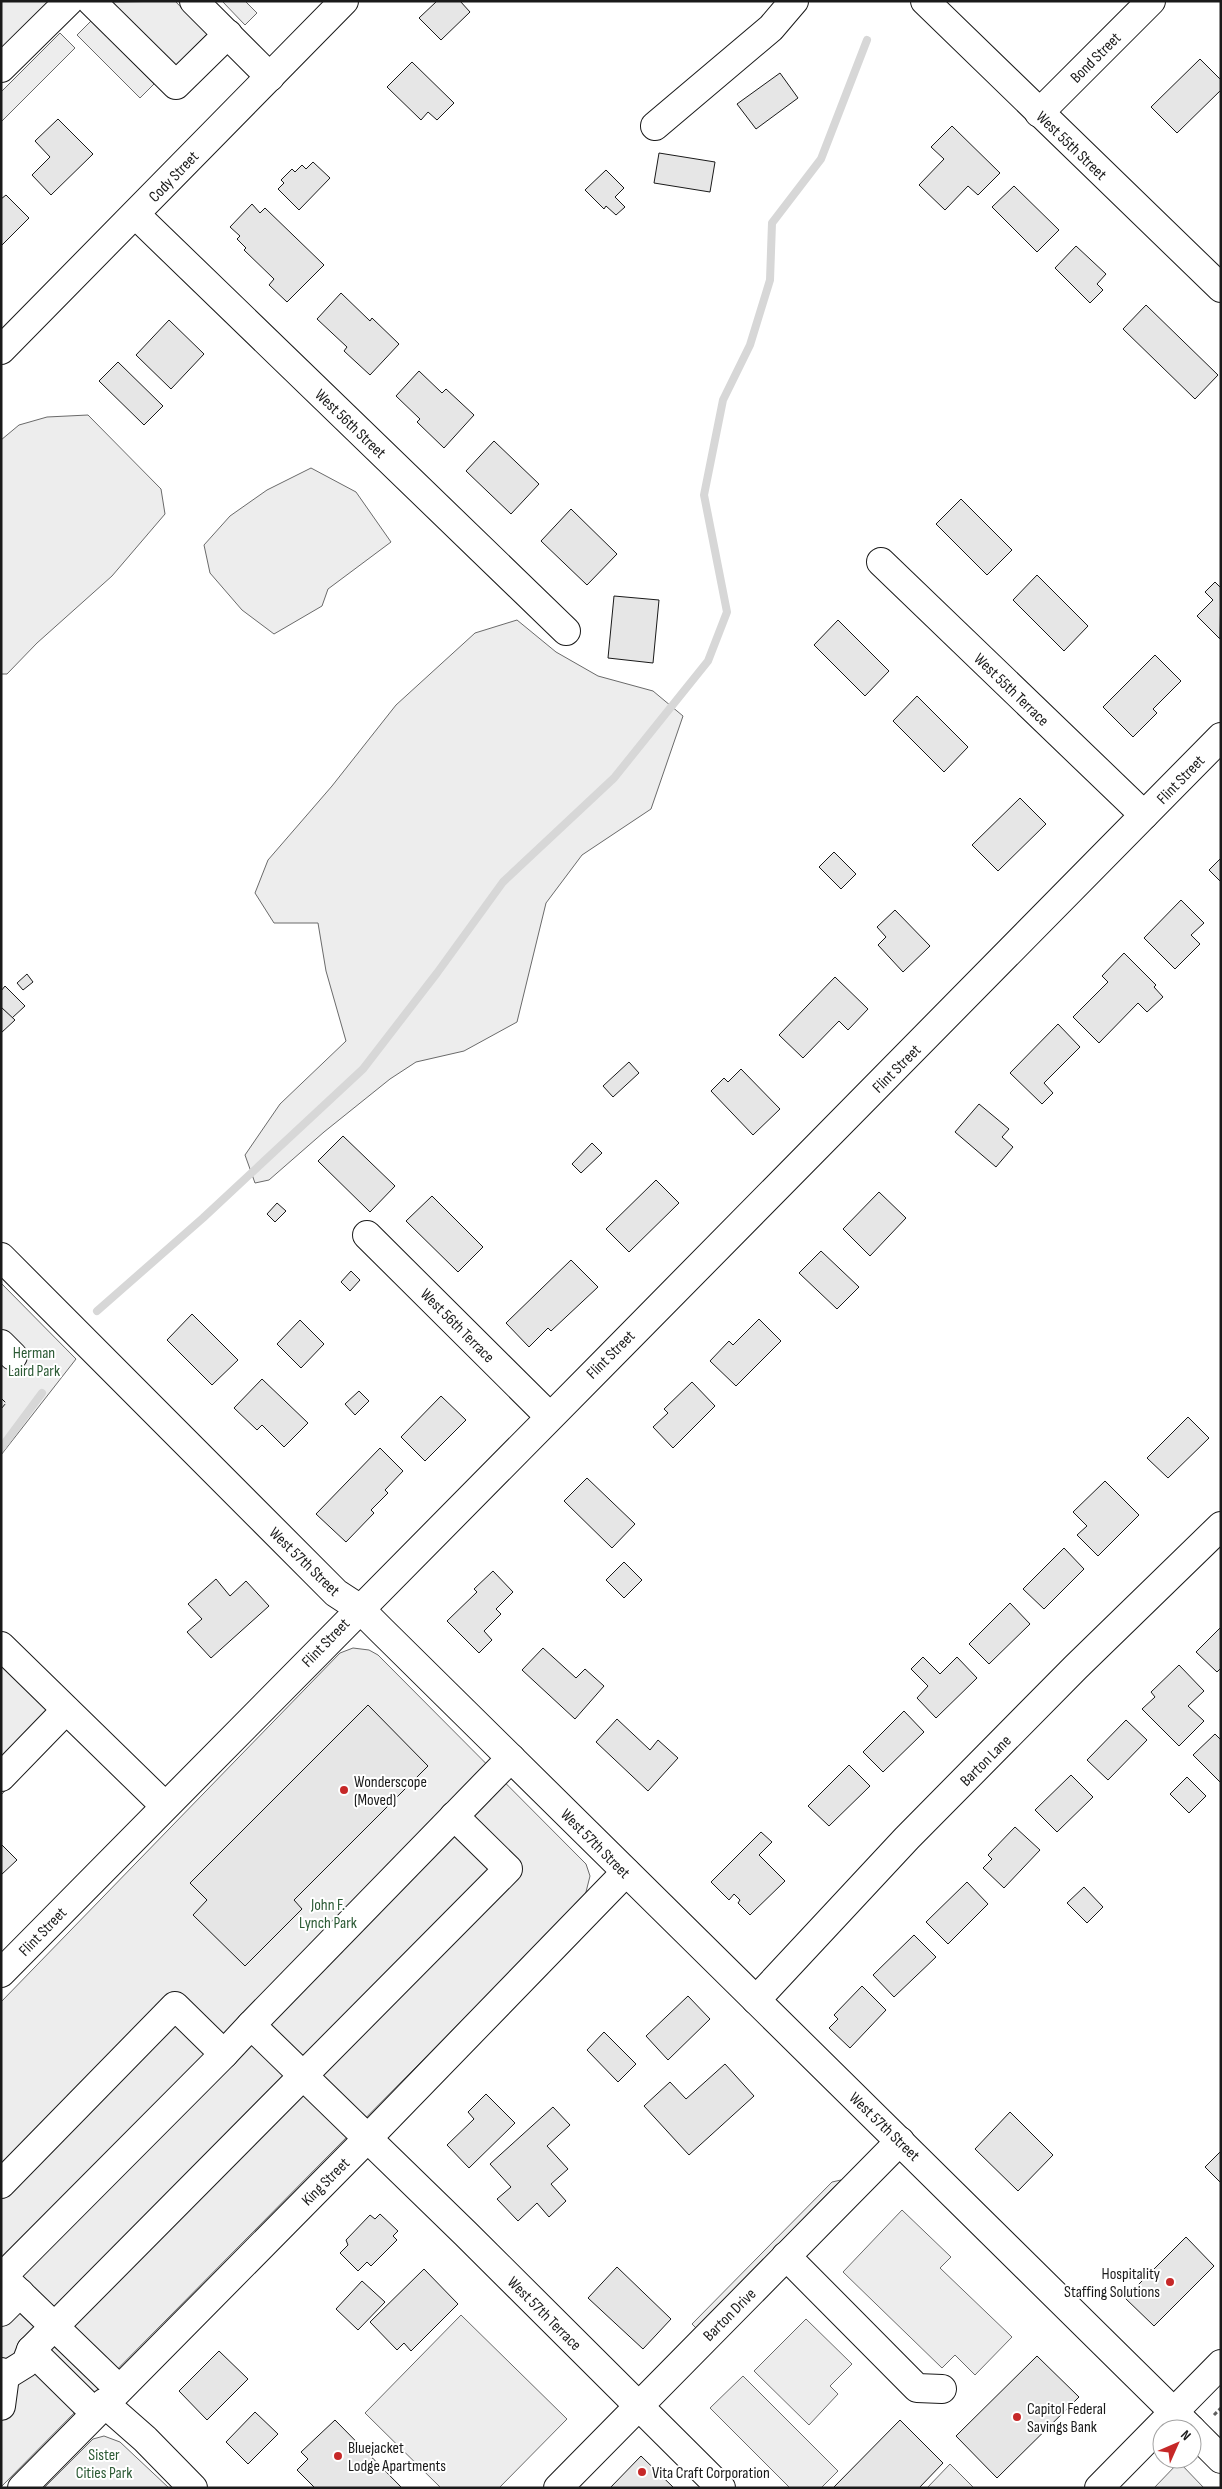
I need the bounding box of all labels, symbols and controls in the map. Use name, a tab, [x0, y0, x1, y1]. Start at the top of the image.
street label: Bond Street	[1067, 29, 1125, 87]
street label: West 55th Street	[1032, 108, 1110, 184]
street label: Cody Street	[145, 148, 203, 206]
street label: West 56th Street	[311, 386, 389, 463]
street label: West 55th Terrace	[970, 650, 1052, 730]
street label: Flint Street	[1153, 752, 1209, 808]
street label: Flint Street	[869, 1041, 925, 1097]
street label: West 56th Terrace	[416, 1285, 498, 1367]
street label: Flint Street	[583, 1327, 639, 1383]
park label: Herman Laird Park	[8, 1344, 60, 1381]
street label: West 57th Street	[265, 1524, 343, 1600]
street label: Flint Street	[298, 1615, 354, 1671]
street label: Barton Lane	[957, 1732, 1015, 1790]
place label: Wonderscope (Moved)	[354, 1773, 427, 1810]
marker: Wonderscope (Moved)	[338, 1784, 350, 1796]
street label: West 57th Street	[556, 1805, 634, 1883]
park label: John F. Lynch Park	[299, 1896, 357, 1933]
street label: Flint Street	[15, 1904, 71, 1960]
street label: West 57th Street	[845, 2089, 923, 2165]
street label: King Street	[298, 2154, 354, 2210]
place label: Hospitality Staffing Solutions	[1064, 2265, 1160, 2302]
street label: West 57th Terrace	[503, 2273, 585, 2355]
marker: Hospitality Staffing Solutions	[1164, 2276, 1176, 2288]
street label: Barton Drive	[700, 2285, 760, 2345]
place label: Capitol Federal Savings Bank	[1027, 2400, 1106, 2437]
marker: Capitol Federal Savings Bank	[1011, 2411, 1023, 2423]
north arrow	[1152, 2419, 1202, 2469]
text: N	[1177, 2427, 1194, 2444]
place label: Bluejacket Lodge Apartments	[348, 2439, 446, 2476]
park label: Sister Cities Park	[76, 2446, 132, 2483]
marker: Bluejacket Lodge Apartments	[332, 2450, 344, 2462]
place label: Vita Craft Corporation	[652, 2464, 770, 2483]
marker: Vita Craft Corporation	[636, 2466, 648, 2478]

